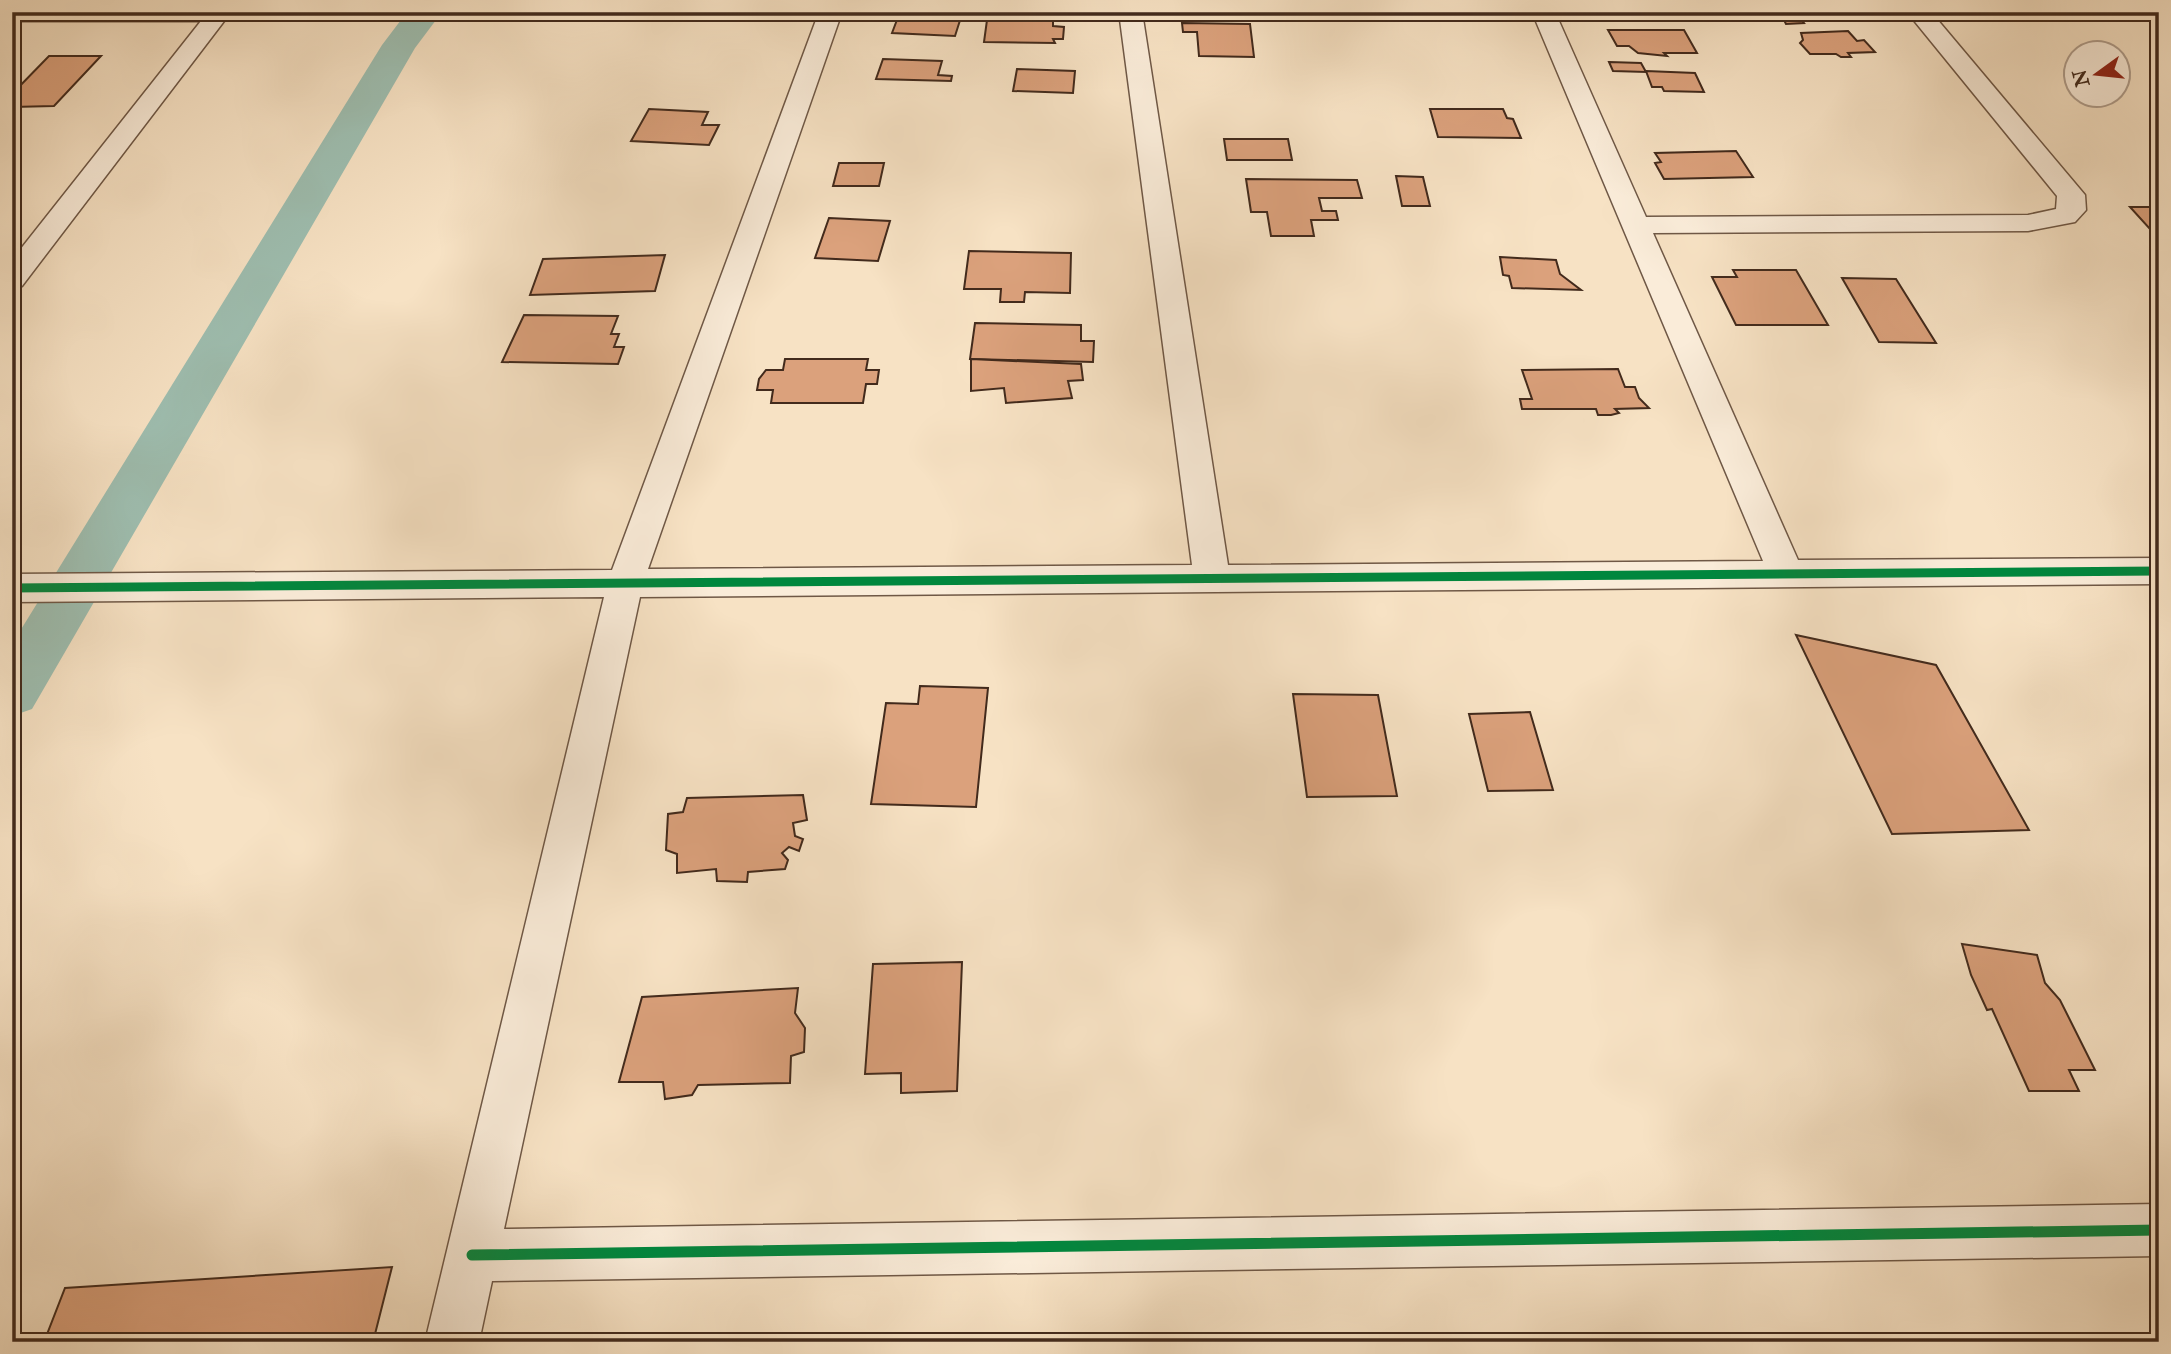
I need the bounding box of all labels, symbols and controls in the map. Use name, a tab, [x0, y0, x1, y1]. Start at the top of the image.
north arrow	[2062, 38, 2132, 108]
text: N	[2067, 66, 2096, 90]

